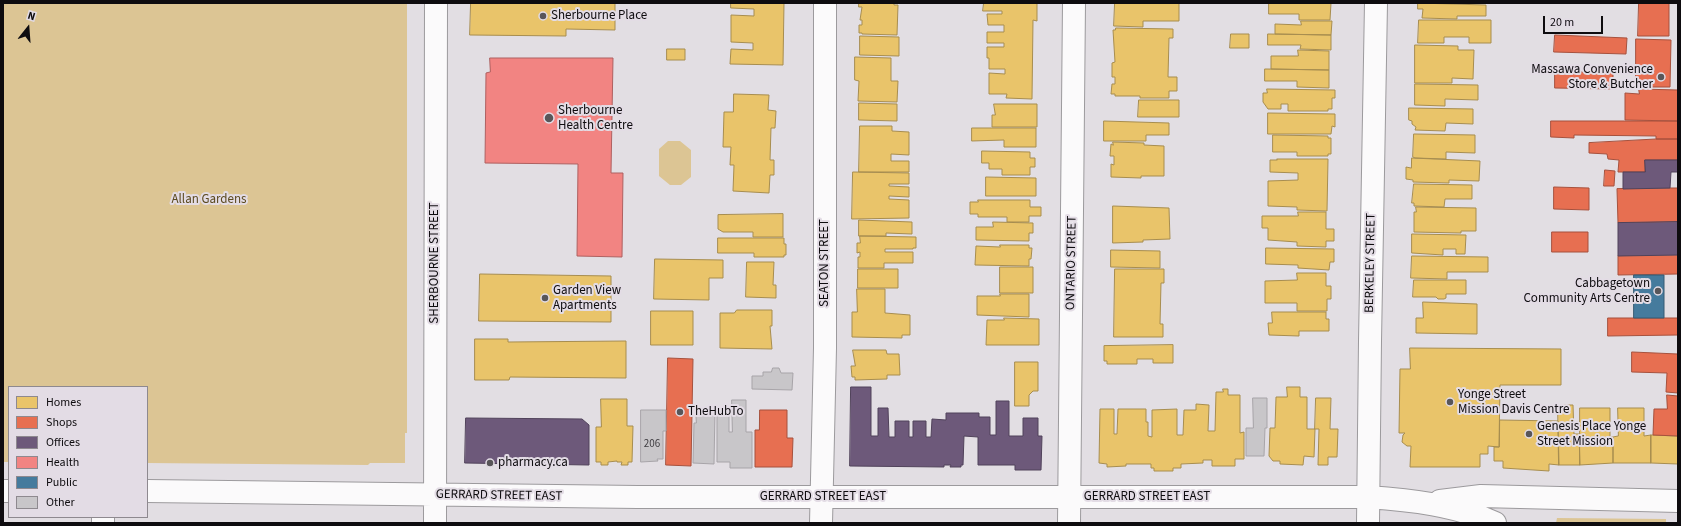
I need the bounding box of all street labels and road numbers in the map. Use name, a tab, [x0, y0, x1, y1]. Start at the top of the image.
street label: SHERBOURNE STREET	[427, 202, 443, 324]
street label: BERKELEY STREET	[1362, 213, 1380, 313]
street label: ONTARIO STREET	[1063, 216, 1081, 310]
street label: SEATON STREET	[817, 219, 833, 307]
street label: GERRARD STREET EAST	[436, 487, 562, 505]
street label: GERRARD STREET EAST	[760, 489, 886, 505]
street label: GERRARD STREET EAST	[1084, 489, 1210, 505]

